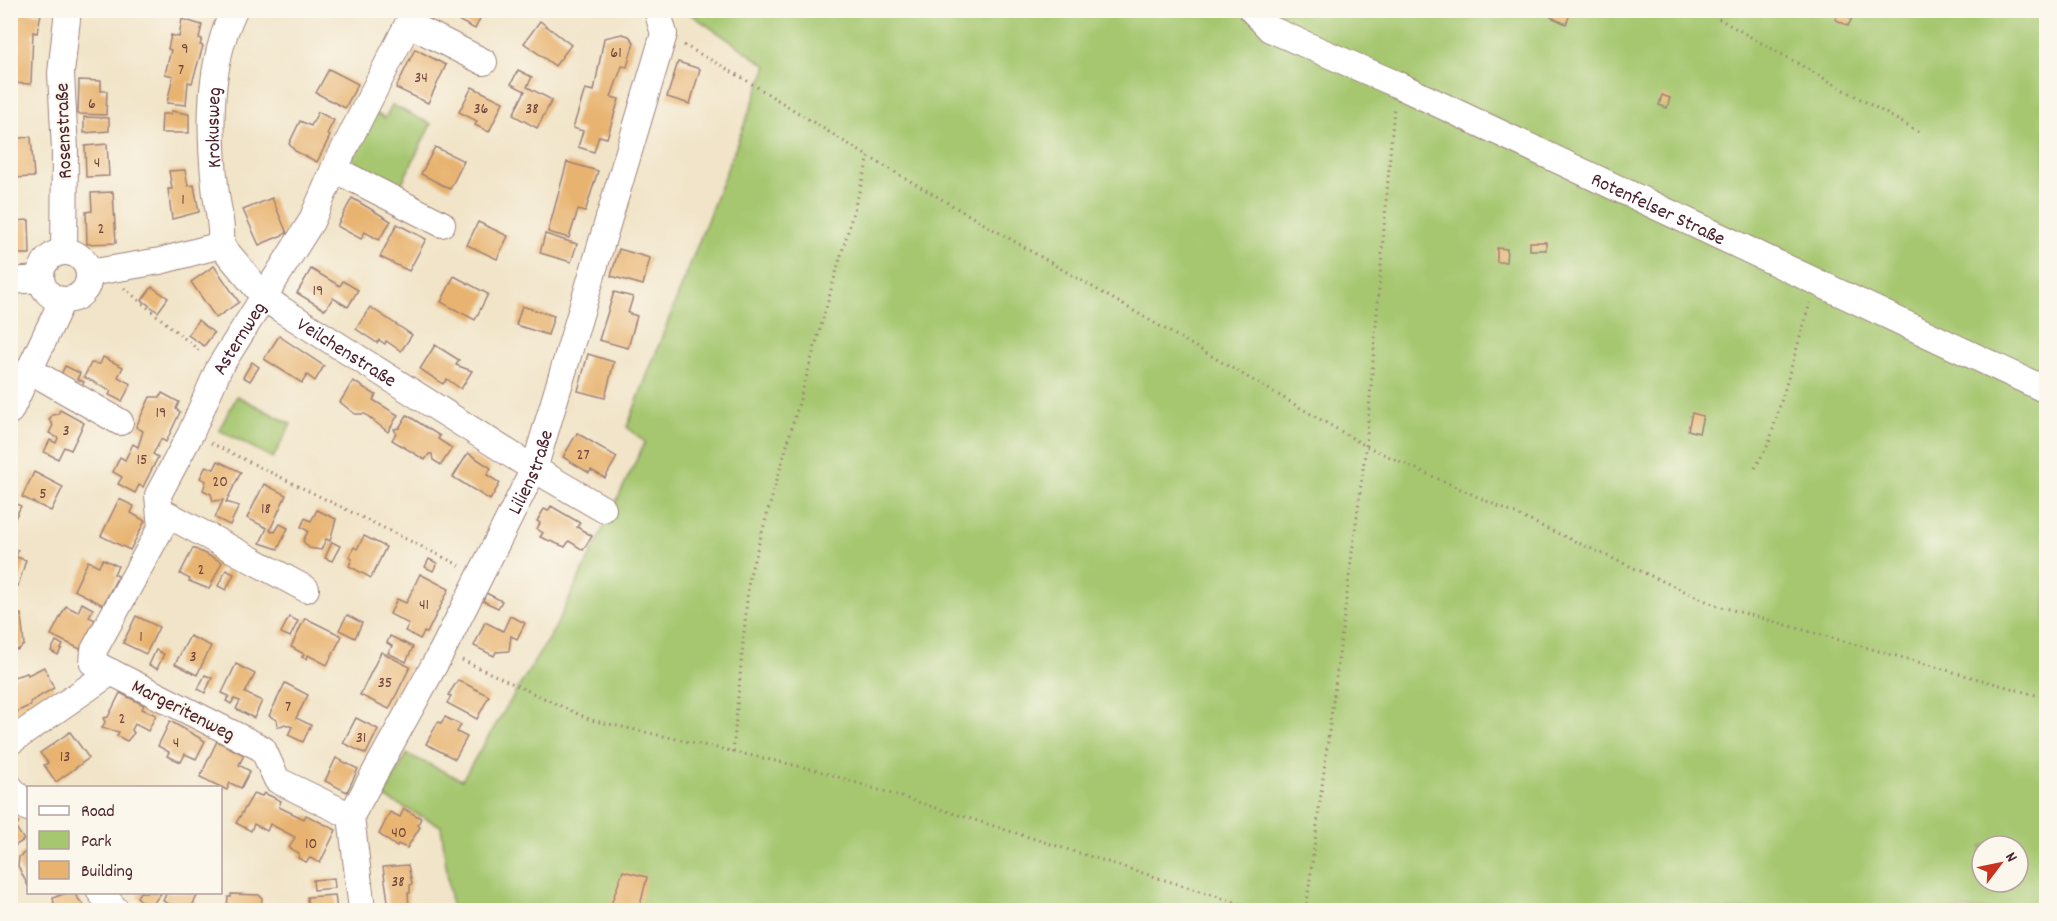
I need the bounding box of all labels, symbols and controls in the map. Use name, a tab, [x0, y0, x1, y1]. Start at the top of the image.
house number: 9	[181, 38, 189, 61]
house number: 61	[610, 42, 622, 65]
house number: 7	[178, 59, 184, 82]
house number: 34	[414, 67, 428, 90]
street label: Rosenstraße	[49, 82, 81, 179]
street label: Krokusweg	[200, 86, 230, 169]
house number: 6	[88, 93, 96, 116]
house number: 36	[474, 98, 489, 121]
house number: 38	[525, 98, 539, 121]
house number: 4	[94, 152, 100, 175]
street label: Rotenfelser Straße	[1586, 167, 1729, 254]
house number: 1	[181, 189, 185, 212]
house number: 2	[98, 218, 105, 241]
house number: 19	[313, 280, 323, 303]
street label: Asternweg	[207, 297, 275, 380]
street label: Veilchenstraße	[290, 312, 401, 396]
house number: 19	[156, 402, 166, 425]
house number: 3	[62, 420, 70, 443]
street label: Lilienstraße	[502, 427, 562, 520]
house number: 27	[576, 444, 590, 467]
house number: 15	[137, 449, 147, 472]
house number: 20	[212, 471, 228, 494]
house number: 5	[39, 483, 47, 506]
house number: 18	[261, 498, 271, 521]
house number: 2	[198, 559, 205, 582]
house number: 41	[419, 594, 429, 617]
house number: 1	[139, 626, 143, 649]
house number: 3	[189, 646, 197, 669]
house number: 35	[378, 672, 392, 695]
street label: Margeritenweg	[126, 674, 239, 750]
house number: 7	[285, 696, 291, 719]
house number: 2	[119, 708, 126, 731]
house number: 31	[356, 727, 366, 750]
house number: 4	[173, 732, 179, 755]
house number: 13	[60, 746, 70, 769]
legend	[27, 786, 222, 894]
text: Road	[81, 800, 115, 825]
house number: 40	[391, 822, 407, 845]
text: Park	[81, 830, 112, 855]
house number: 10	[305, 833, 317, 856]
north arrow	[1970, 834, 2030, 894]
text: N	[1999, 848, 2022, 867]
text: Building	[81, 860, 133, 885]
house number: 38	[391, 871, 405, 894]

